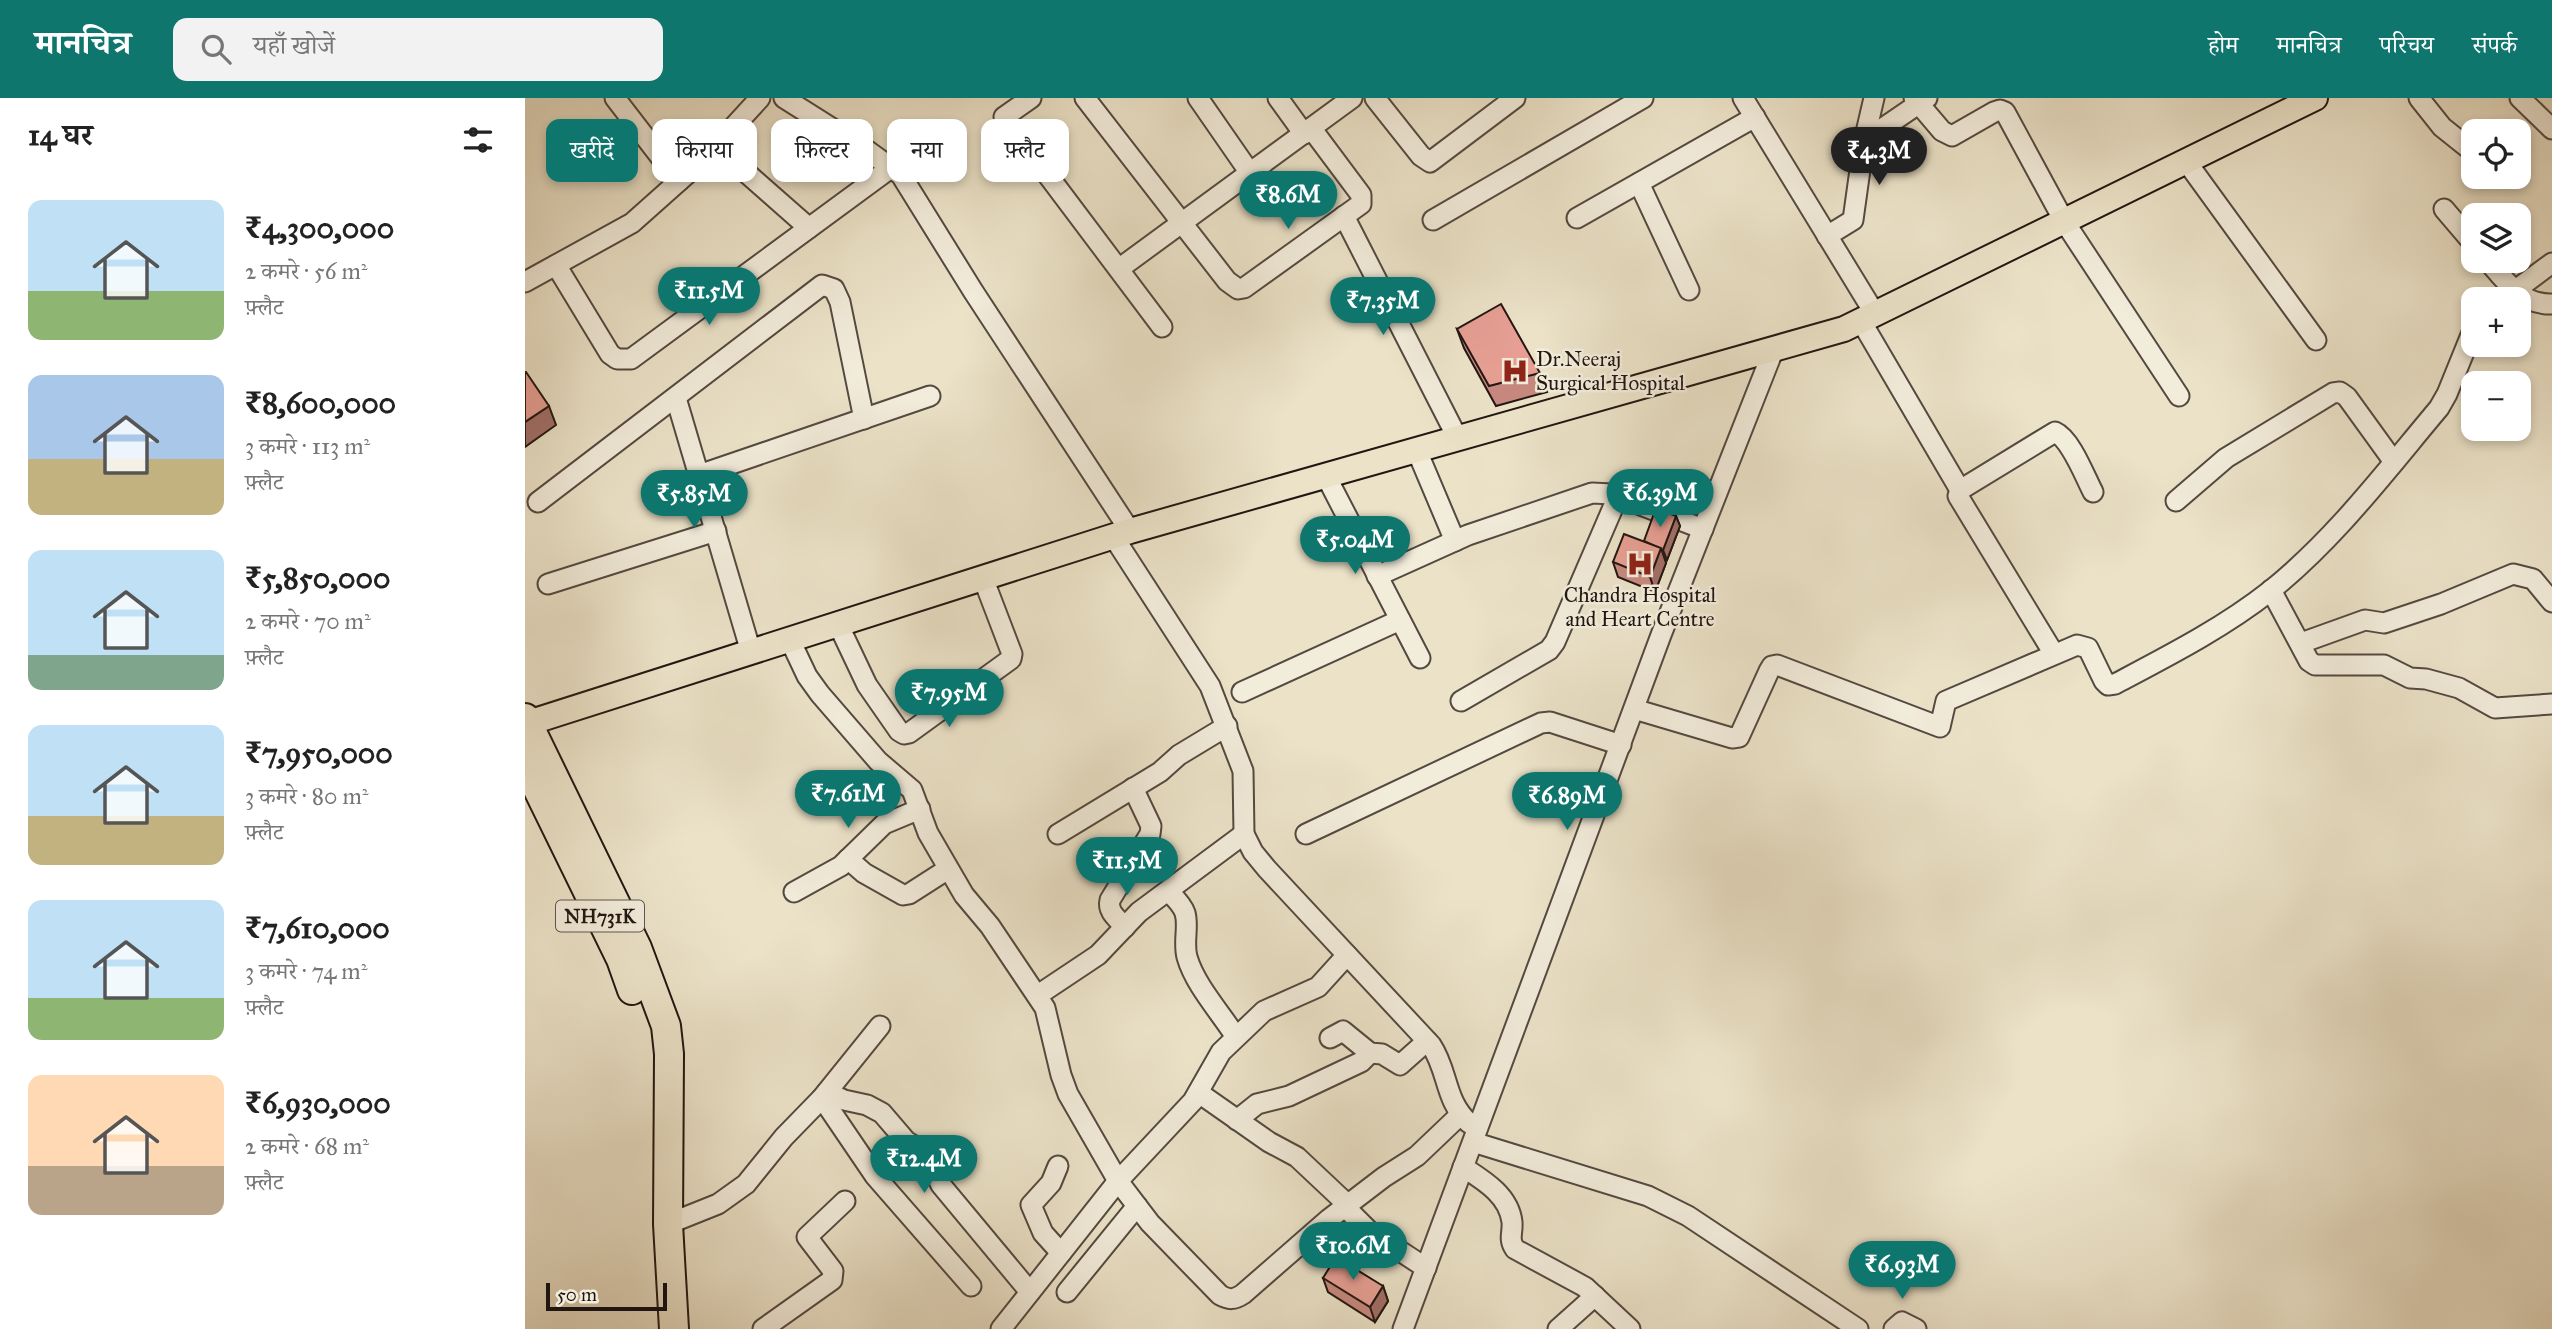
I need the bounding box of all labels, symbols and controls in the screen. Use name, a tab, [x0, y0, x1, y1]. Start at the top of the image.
search box	[173, 18, 663, 81]
text: मानचित्र	[35, 23, 131, 63]
text: यहाँ खोजें	[253, 29, 335, 61]
icon: search	[197, 30, 235, 68]
text: होम	[2208, 30, 2238, 60]
text: मानचित्र	[2276, 30, 2342, 60]
text: परिचय	[2380, 30, 2434, 60]
text: संपर्क	[2472, 30, 2517, 60]
text: 14 घर	[28, 117, 93, 153]
chip: खरीदें	[546, 119, 638, 182]
chip: किराया	[652, 119, 757, 182]
chip: फ़िल्टर	[771, 119, 873, 182]
chip: नया	[887, 119, 967, 182]
chip: फ़्लैट	[981, 119, 1069, 182]
map controls	[2461, 119, 2531, 441]
button: locate	[2461, 119, 2531, 189]
icon: filters	[459, 121, 497, 159]
pin: ₹4.3M	[1830, 127, 1928, 187]
text: ₹4.3M	[1847, 136, 1911, 164]
pin: ₹8.6M	[1239, 172, 1337, 231]
text: ₹8.6M	[1255, 180, 1321, 208]
button: layers	[2461, 203, 2531, 273]
text: ₹4,300,000	[245, 210, 394, 246]
icon: home	[84, 228, 168, 312]
text: 2 कमरे · 56 m²	[245, 257, 367, 285]
pin: ₹11.5M	[652, 268, 766, 327]
text: ₹11.5M	[674, 276, 744, 304]
pin: ₹7.35M	[1326, 278, 1440, 337]
text: ₹7.35M	[1346, 286, 1420, 314]
button: +	[2461, 287, 2531, 357]
text: फ़्लैट	[245, 293, 283, 321]
place label: Dr.Neeraj Surgical Hospital	[1536, 346, 1685, 396]
hospital icon: Dr.Neeraj Surgical Hospital	[1500, 356, 1530, 386]
button: −	[2461, 371, 2531, 441]
text: ₹8,600,000	[245, 385, 396, 421]
icon: home	[84, 403, 168, 487]
text: 3 कमरे · 113 m²	[245, 432, 370, 460]
text: फ़्लैट	[245, 468, 283, 496]
pin: ₹5.85M	[637, 470, 751, 530]
pin: ₹6.39M	[1603, 470, 1717, 529]
text: ₹6.39M	[1623, 478, 1697, 506]
text: ₹5.85M	[657, 479, 731, 507]
pin: ₹5.04M	[1298, 517, 1412, 576]
text: ₹5.04M	[1316, 525, 1394, 553]
hospital icon: Chandra Hospital and Heart Centre	[1625, 549, 1655, 579]
text: ₹5,850,000	[245, 560, 390, 596]
icon: home	[84, 578, 168, 662]
place label: Chandra Hospital and Heart Centre	[1564, 582, 1717, 632]
text: 2 कमरे · 70 m²	[245, 607, 371, 635]
text: फ़्लैट	[245, 643, 283, 671]
pin: ₹7.95M	[892, 670, 1006, 729]
text: ₹7.95M	[911, 678, 987, 706]
text: ₹7,950,000	[245, 735, 393, 771]
icon: home	[84, 753, 168, 837]
pin: ₹7.61M	[791, 770, 905, 830]
pin: ₹6.89M	[1510, 772, 1624, 832]
text: ₹7.61M	[811, 779, 885, 807]
text: ₹6.89M	[1528, 781, 1606, 809]
text: 3 कमरे · 80 m²	[245, 782, 368, 810]
text: फ़्लैट	[245, 818, 283, 846]
pin: ₹11.5M	[1070, 838, 1184, 897]
text: ₹11.5M	[1092, 846, 1162, 874]
road number: NH731K	[556, 901, 644, 932]
text: ₹7,610,000	[245, 910, 390, 946]
icon: home	[84, 928, 168, 1012]
text: 3 कमरे · 74 m²	[245, 957, 367, 985]
text: फ़्लैट	[245, 993, 283, 1021]
text: ₹6,930,000	[245, 1085, 391, 1121]
icon: home	[84, 1103, 168, 1187]
text: 2 कमरे · 68 m²	[245, 1132, 369, 1160]
pin: ₹12.4M	[867, 1136, 981, 1195]
text: ₹12.4M	[886, 1144, 962, 1172]
text: फ़्लैट	[245, 1168, 283, 1196]
pin: ₹10.6M	[1296, 1222, 1410, 1282]
text: ₹10.6M	[1315, 1231, 1391, 1259]
pin: ₹6.93M	[1845, 1242, 1959, 1301]
text: ₹6.93M	[1865, 1250, 1939, 1278]
scale bar	[546, 1280, 667, 1312]
text: 50 m	[557, 1283, 597, 1306]

